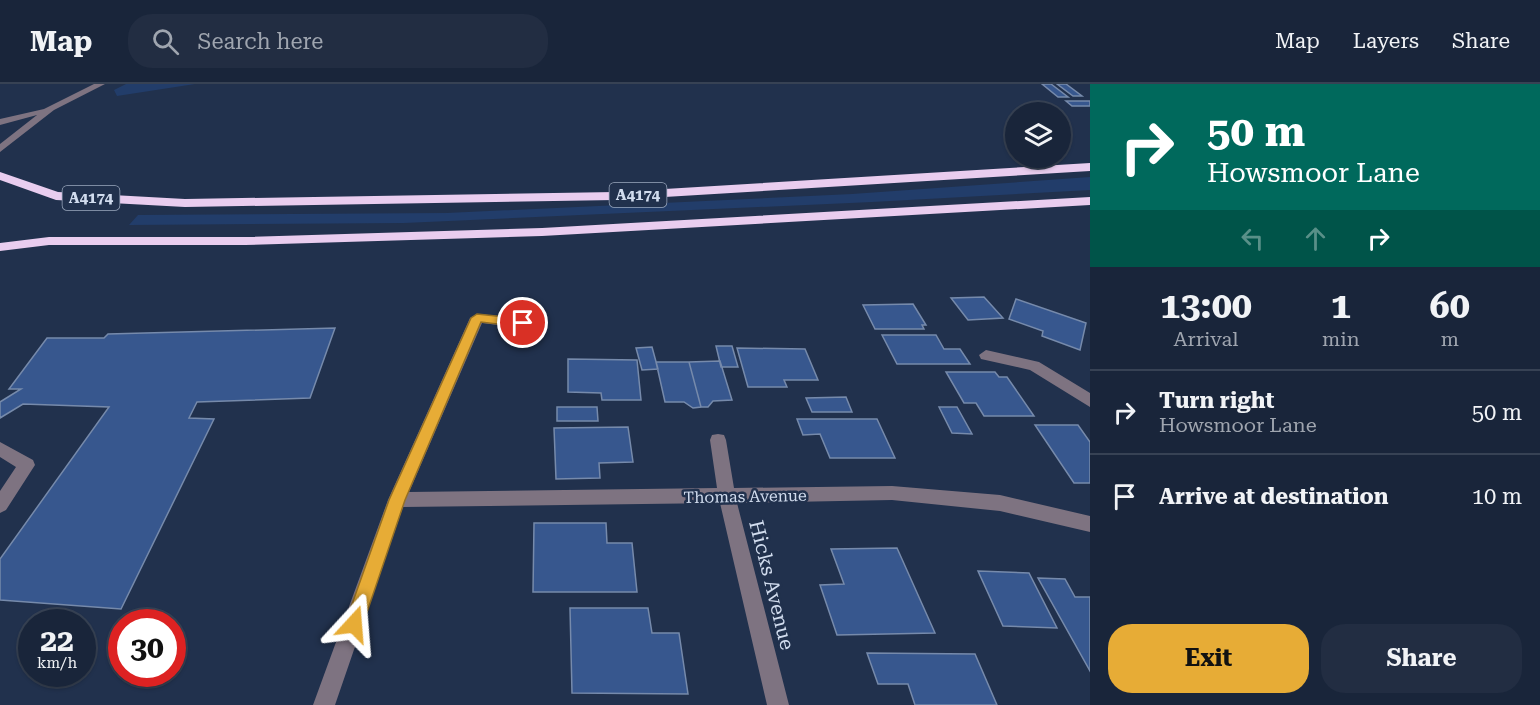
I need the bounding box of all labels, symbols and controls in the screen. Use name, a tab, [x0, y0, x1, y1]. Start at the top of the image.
search box	[128, 14, 548, 68]
text: Map	[30, 25, 92, 58]
icon: search	[149, 25, 182, 58]
text: Search here	[197, 29, 323, 54]
text: Map	[1275, 29, 1320, 53]
text: Layers	[1353, 29, 1419, 53]
text: Share	[1452, 29, 1510, 53]
map controls	[1005, 102, 1071, 168]
button: layers	[1005, 102, 1071, 168]
text: 50 m	[1207, 107, 1305, 156]
icon: right	[1108, 108, 1186, 186]
text: Howsmoor Lane	[1207, 157, 1420, 189]
road number: A4174	[610, 183, 666, 207]
road number: A4174	[62, 186, 119, 210]
icon: left	[1236, 222, 1269, 255]
icon: ahead	[1299, 222, 1332, 255]
icon: right	[1362, 222, 1395, 255]
text: 13:00	[1160, 285, 1252, 327]
text: 1	[1331, 285, 1351, 327]
text: 60	[1430, 285, 1470, 327]
pin	[497, 297, 548, 348]
icon: arrive	[506, 306, 539, 339]
text: Arrival	[1174, 327, 1239, 351]
text: min	[1322, 327, 1360, 351]
text: m	[1441, 327, 1459, 351]
text: Turn right	[1159, 388, 1274, 413]
icon: right	[1108, 396, 1141, 429]
text: 50 m	[1472, 400, 1522, 425]
text: Howsmoor Lane	[1159, 413, 1317, 437]
icon: arrive	[1108, 480, 1141, 513]
text: Arrive at destination	[1159, 484, 1388, 509]
text: 10 m	[1472, 484, 1522, 509]
street label: Thomas Avenue	[683, 486, 807, 507]
street label: Hicks Avenue	[744, 518, 800, 652]
position arrow	[322, 592, 386, 656]
speed limit sign: 30	[108, 609, 186, 687]
text: 22	[40, 623, 74, 658]
button: Exit	[1108, 624, 1309, 693]
button: Share	[1321, 624, 1522, 693]
text: km/h	[37, 654, 77, 672]

